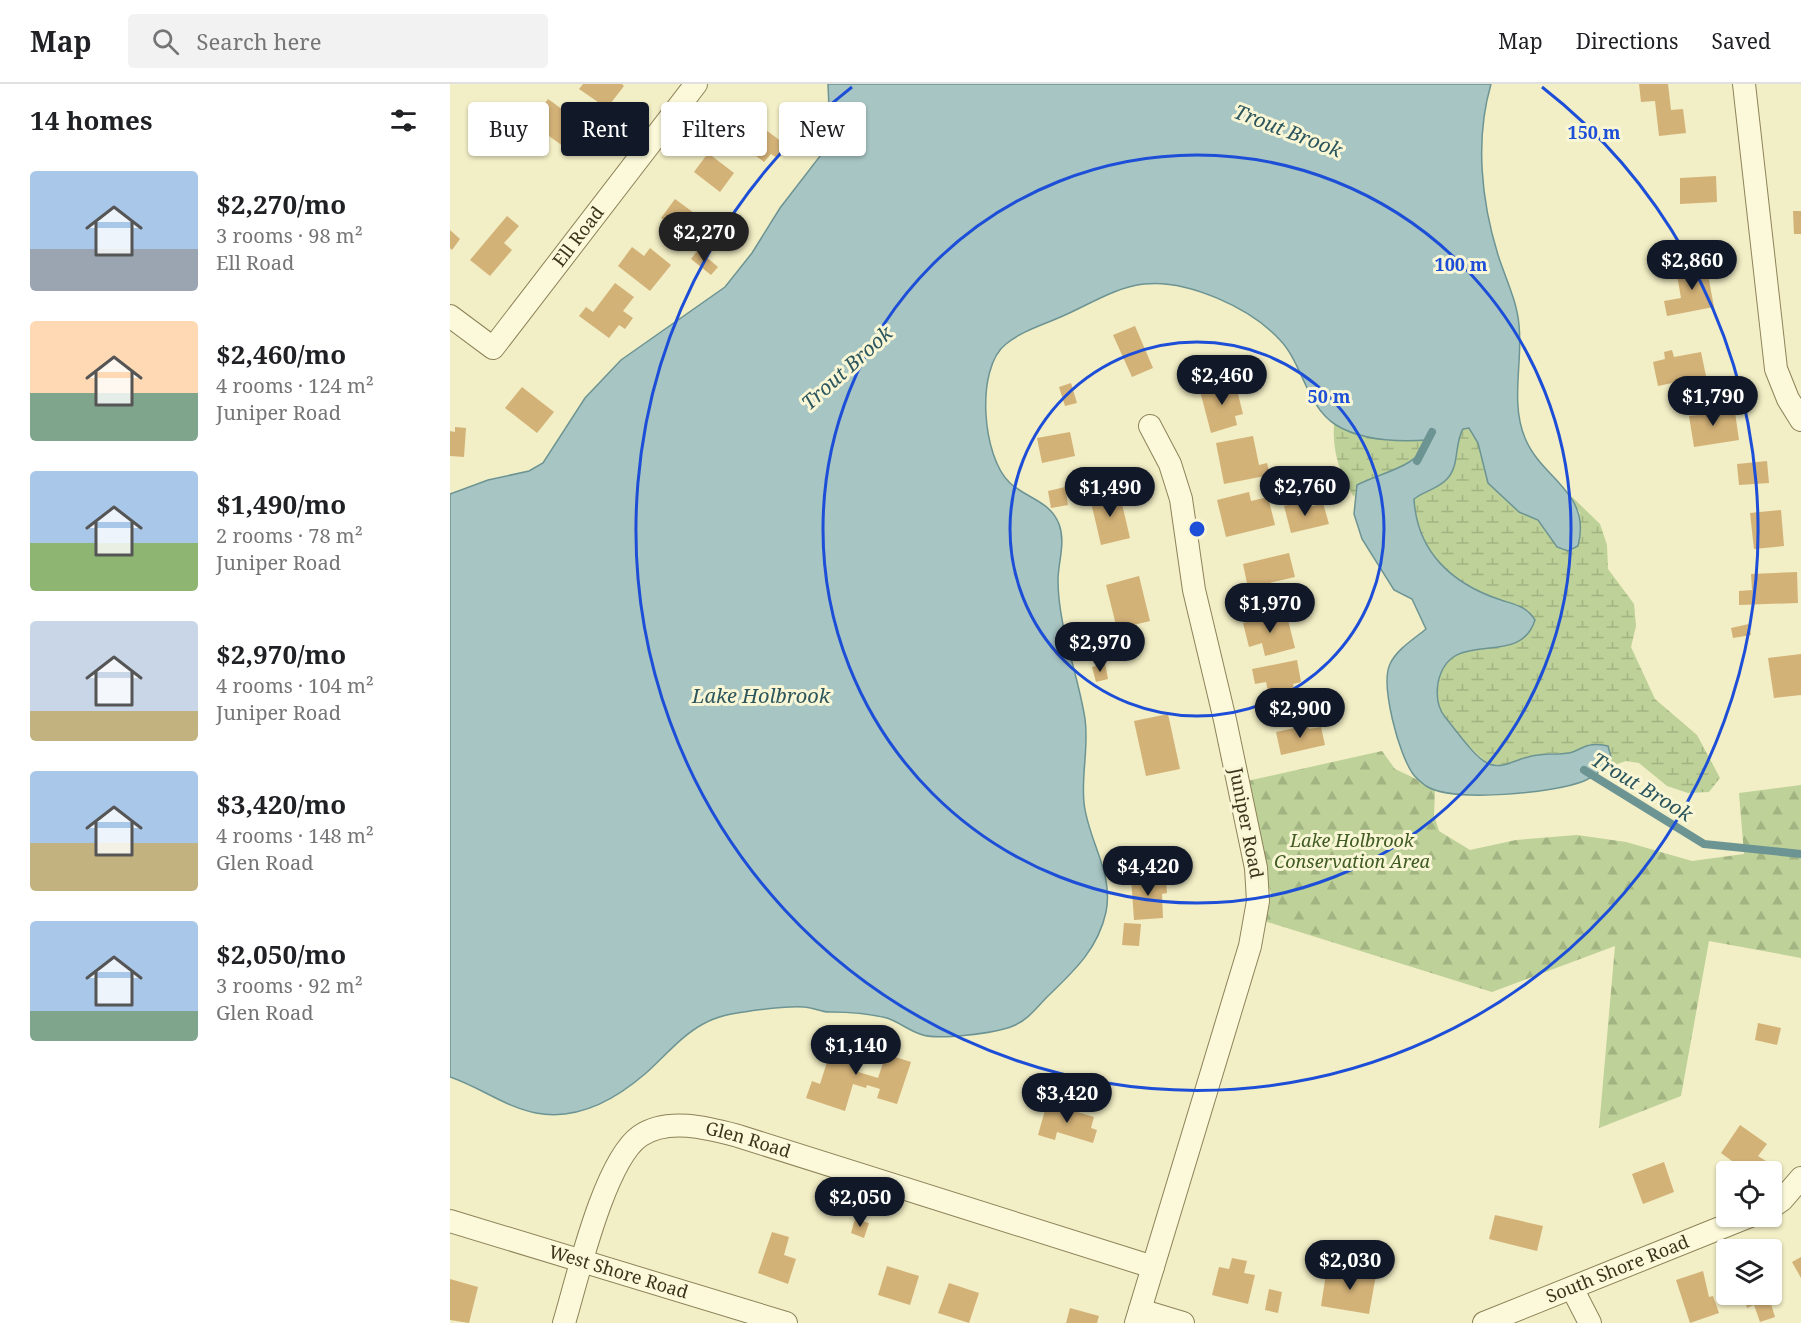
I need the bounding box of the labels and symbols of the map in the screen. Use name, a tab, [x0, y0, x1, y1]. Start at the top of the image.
water label: Trout Brook	[1230, 98, 1347, 164]
text: 150 m	[1568, 120, 1621, 144]
street label: Ell Road	[547, 201, 609, 271]
pin: $2,270	[655, 212, 753, 263]
pin: $2,860	[1643, 240, 1741, 291]
text: 100 m	[1435, 252, 1488, 276]
water label: Trout Brook	[795, 319, 898, 416]
pin: $2,460	[1173, 355, 1271, 406]
pin: $1,790	[1664, 376, 1762, 427]
text: 50 m	[1308, 384, 1351, 408]
pin: $2,760	[1256, 466, 1354, 517]
pin: $1,490	[1061, 467, 1159, 518]
centre of rings	[1187, 519, 1207, 539]
pin: $1,970	[1221, 583, 1319, 634]
pin: $2,970	[1051, 622, 1149, 673]
water label: Lake Holbrook	[691, 682, 831, 709]
pin: $2,900	[1251, 688, 1349, 739]
water label: Trout Brook	[1587, 746, 1698, 828]
street label: Juniper Road	[1224, 764, 1269, 880]
park label: Lake Holbrook Conservation Area	[1274, 828, 1431, 873]
pin: $4,420	[1099, 846, 1197, 897]
pin: $1,140	[807, 1025, 905, 1076]
pin: $3,420	[1018, 1073, 1116, 1124]
street label: Glen Road	[704, 1115, 794, 1163]
pin: $2,050	[811, 1177, 909, 1228]
street label: South Shore Road	[1542, 1229, 1692, 1308]
street label: West Shore Road	[546, 1239, 691, 1304]
pin: $2,030	[1301, 1240, 1399, 1291]

